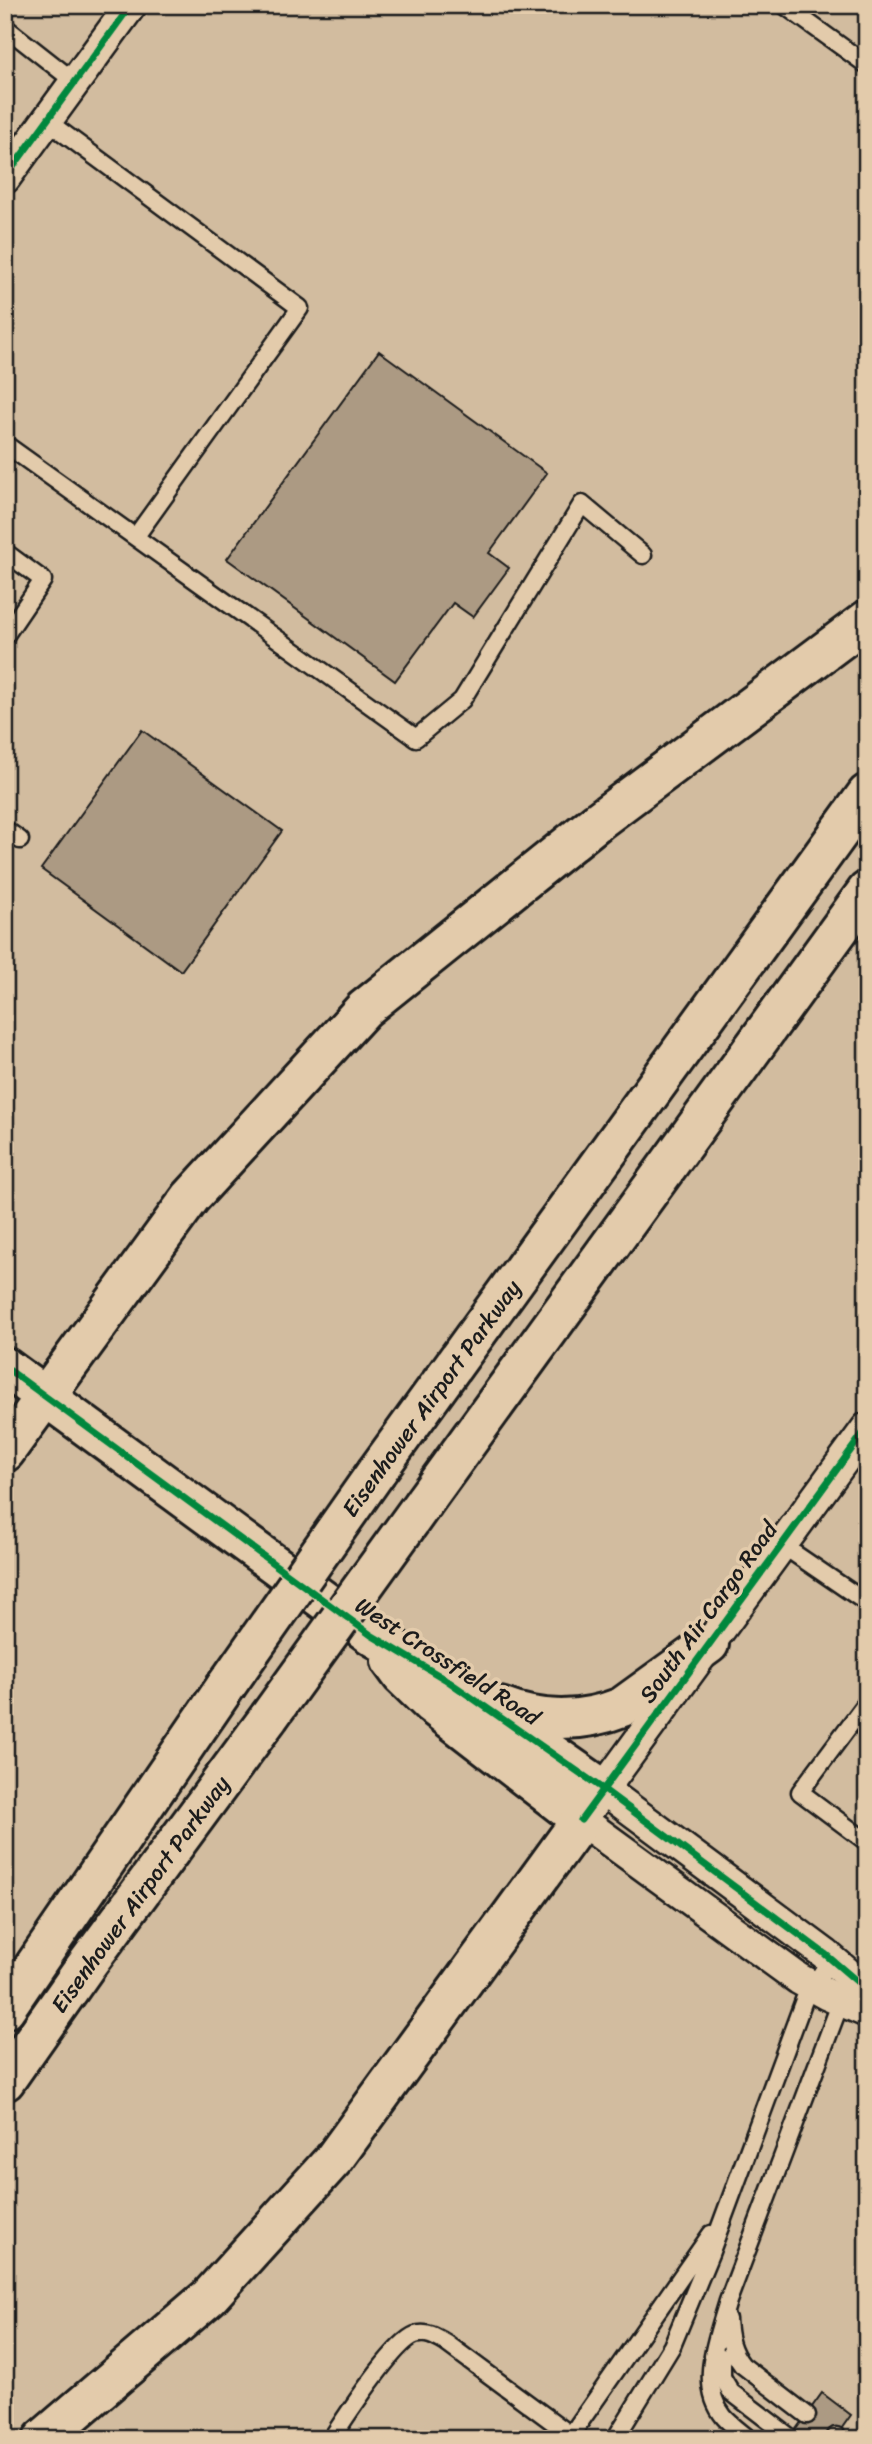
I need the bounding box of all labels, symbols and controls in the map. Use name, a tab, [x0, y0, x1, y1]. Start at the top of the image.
street label: Eisenhower Airport Parkway	[331, 1270, 532, 1526]
street label: South Air Cargo Road	[628, 1511, 790, 1712]
street label: West Crossfield Road	[346, 1586, 551, 1738]
street label: Eisenhower Airport Parkway	[40, 1766, 241, 2022]

